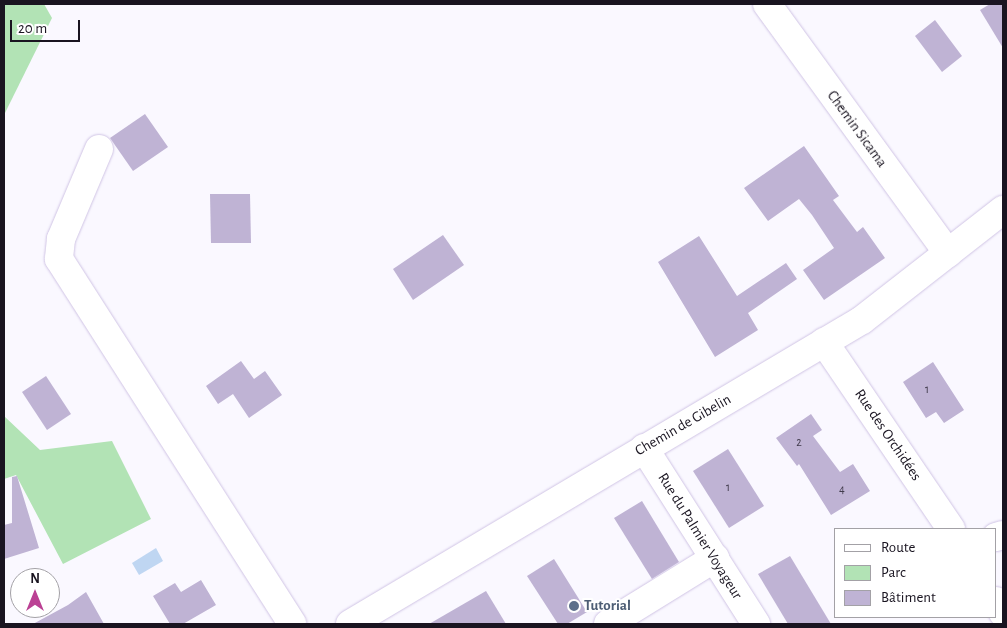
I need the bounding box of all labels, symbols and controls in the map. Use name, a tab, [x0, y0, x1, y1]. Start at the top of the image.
scale bar	[12, 10, 82, 42]
text: 20 m	[18, 21, 47, 36]
street label: Chemin Sicama	[823, 87, 891, 171]
house number: 1	[925, 383, 929, 397]
street label: Rue des Orchidées	[851, 386, 925, 484]
street label: Chemin de Gibelin	[632, 390, 734, 460]
house number: 2	[796, 436, 802, 450]
street label: Rue du Palmier Voyageur	[654, 470, 746, 602]
house number: 1	[726, 481, 730, 495]
house number: 4	[839, 483, 845, 497]
legend	[834, 528, 997, 618]
text: Route	[881, 540, 915, 555]
text: Parc	[881, 565, 906, 580]
north arrow	[10, 568, 60, 618]
text: N	[30, 572, 40, 586]
text: Bâtiment	[881, 590, 936, 605]
place label: Tutorial	[584, 597, 631, 615]
marker: Tutorial	[568, 600, 580, 612]

